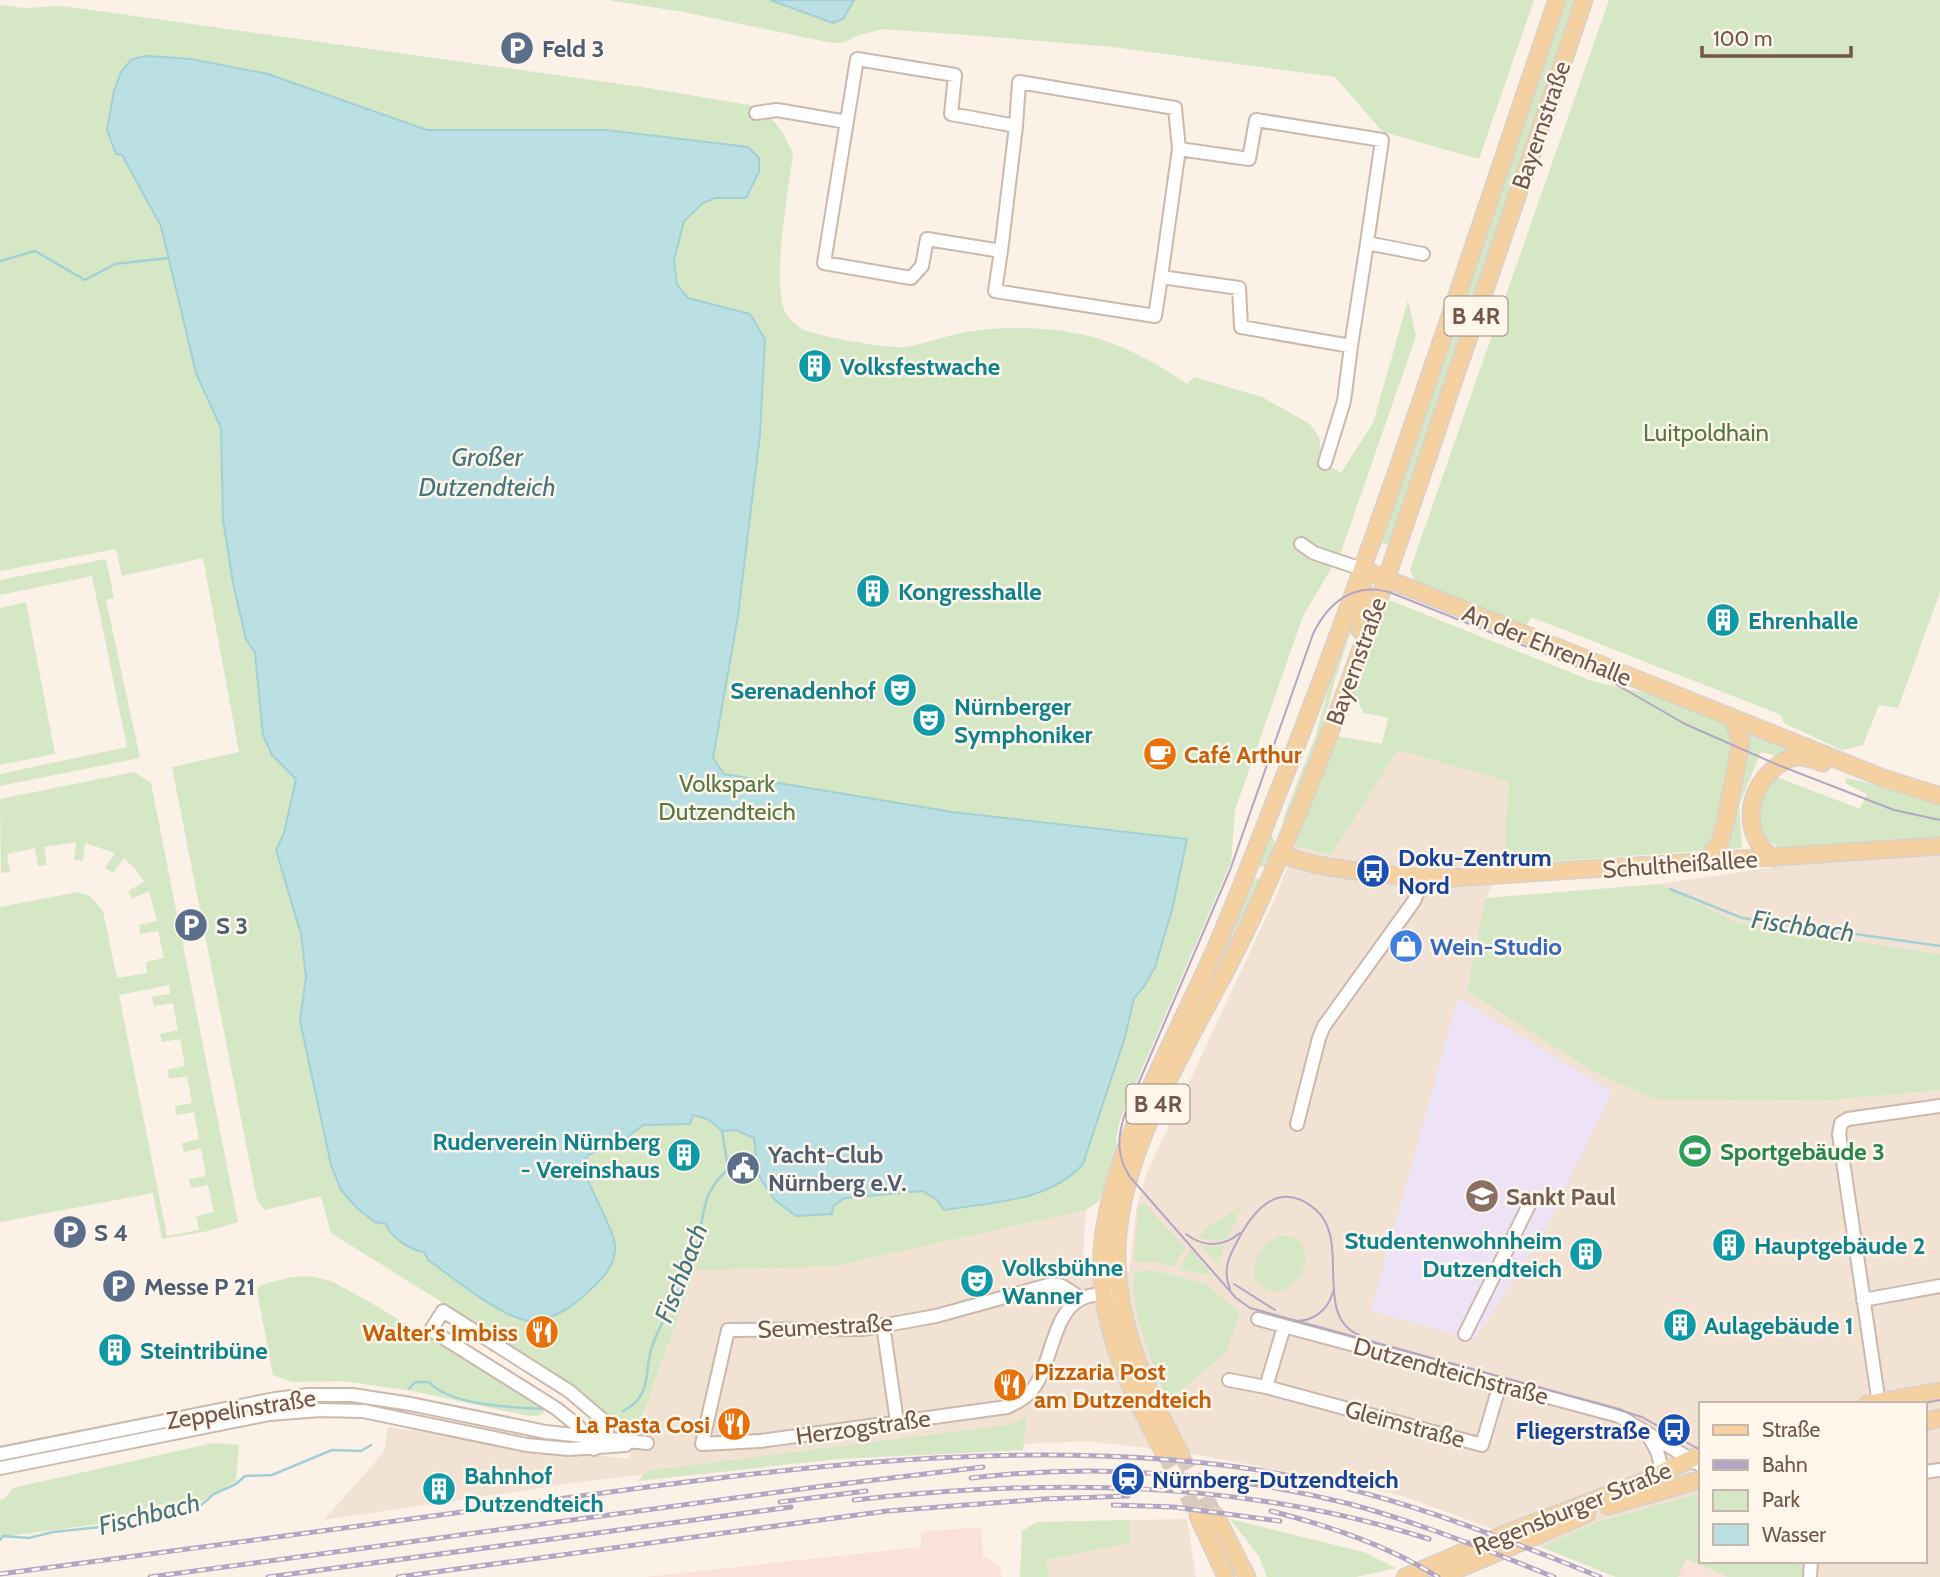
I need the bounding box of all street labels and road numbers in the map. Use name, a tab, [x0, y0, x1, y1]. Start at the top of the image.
street label: Bayernstraße	[1506, 57, 1576, 193]
road number: B 4R	[1444, 296, 1508, 336]
street label: Bayernstraße	[1320, 593, 1392, 729]
street label: An der Ehrenhalle	[1458, 598, 1636, 692]
street label: Schultheißallee	[1601, 844, 1759, 884]
road number: B 4R	[1126, 1084, 1190, 1124]
street label: Seumestraße	[757, 1308, 893, 1344]
street label: Dutzendteichstraße	[1351, 1331, 1551, 1411]
street label: Zeppelinstraße	[164, 1383, 318, 1435]
street label: Gleimstraße	[1342, 1394, 1468, 1454]
street label: Herzogstraße	[794, 1403, 932, 1451]
street label: Regensburger Straße	[1469, 1455, 1675, 1561]

